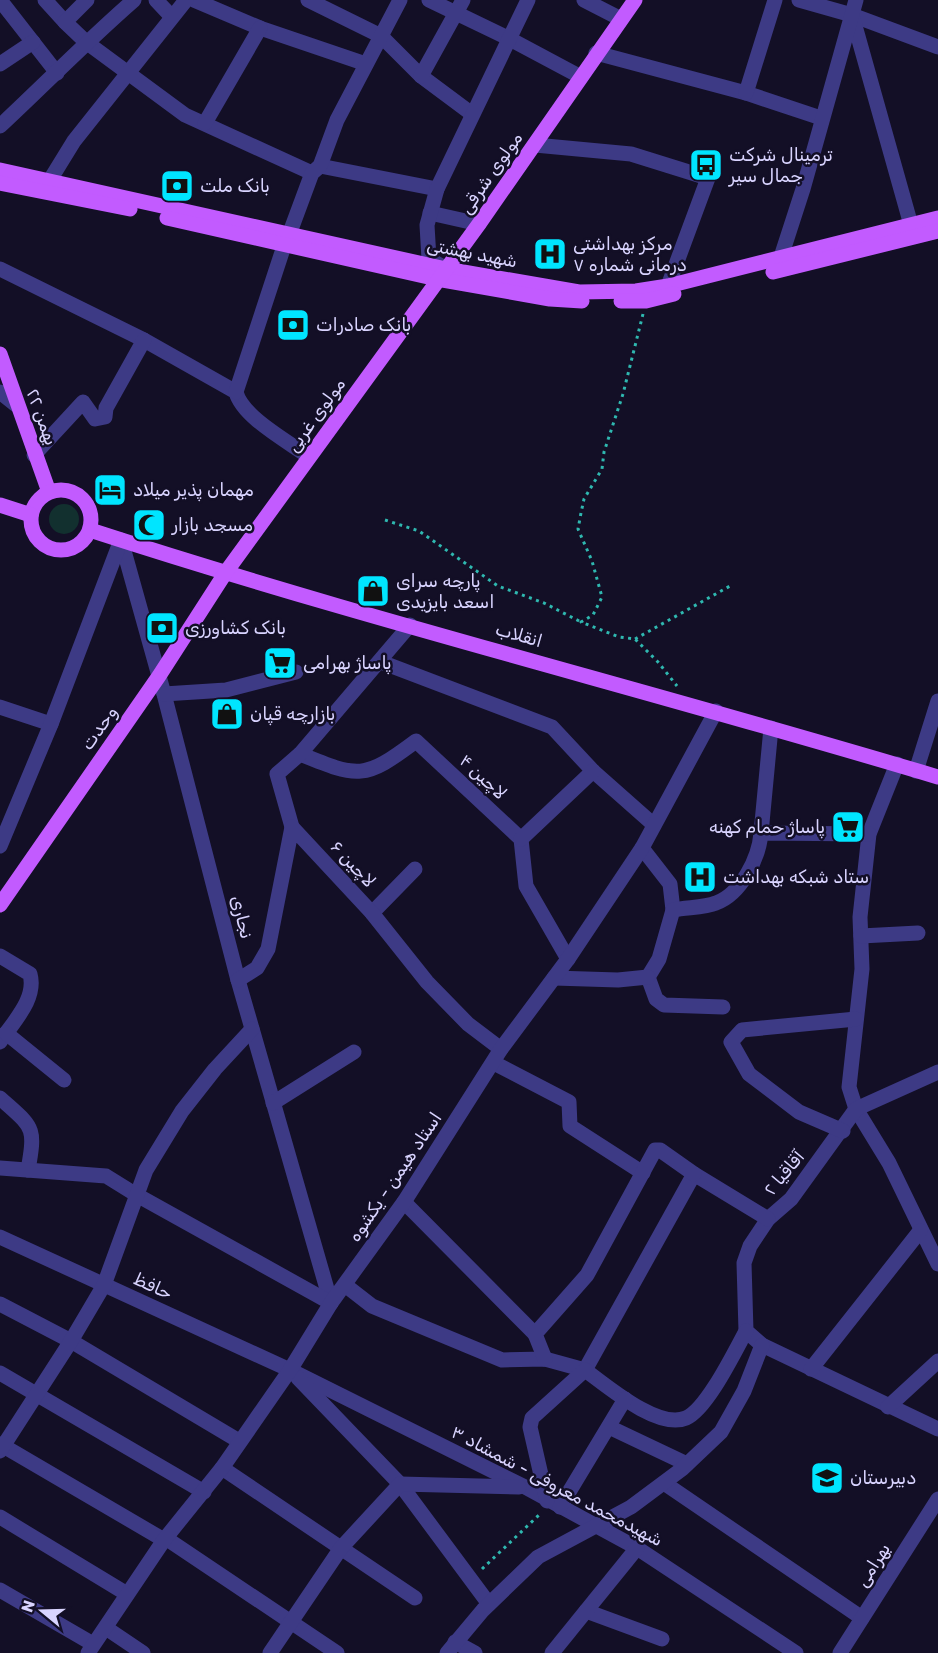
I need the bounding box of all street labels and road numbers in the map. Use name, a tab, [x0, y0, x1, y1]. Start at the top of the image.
street label: مولوی شرقی	[455, 128, 527, 218]
street label: شهید بهشتی	[425, 233, 519, 273]
street label: مولوی غربی	[282, 374, 350, 456]
street label: ۲۲ بهمن	[22, 386, 62, 448]
street label: انقلاب	[493, 618, 545, 652]
street label: وحدت	[76, 702, 122, 754]
street label: لاچین ۴	[455, 750, 511, 804]
street label: لاچین ۶	[326, 836, 380, 892]
street label: نجاری	[226, 893, 258, 941]
street label: استاد هیمن - یکشوه	[343, 1108, 447, 1246]
street label: آقاقیا ۲	[759, 1145, 810, 1200]
street label: حافظ	[130, 1268, 176, 1304]
street label: شهیدمحمد معروفی - شمشاد ۳	[447, 1421, 667, 1551]
street label: بهرامی	[851, 1539, 895, 1591]

